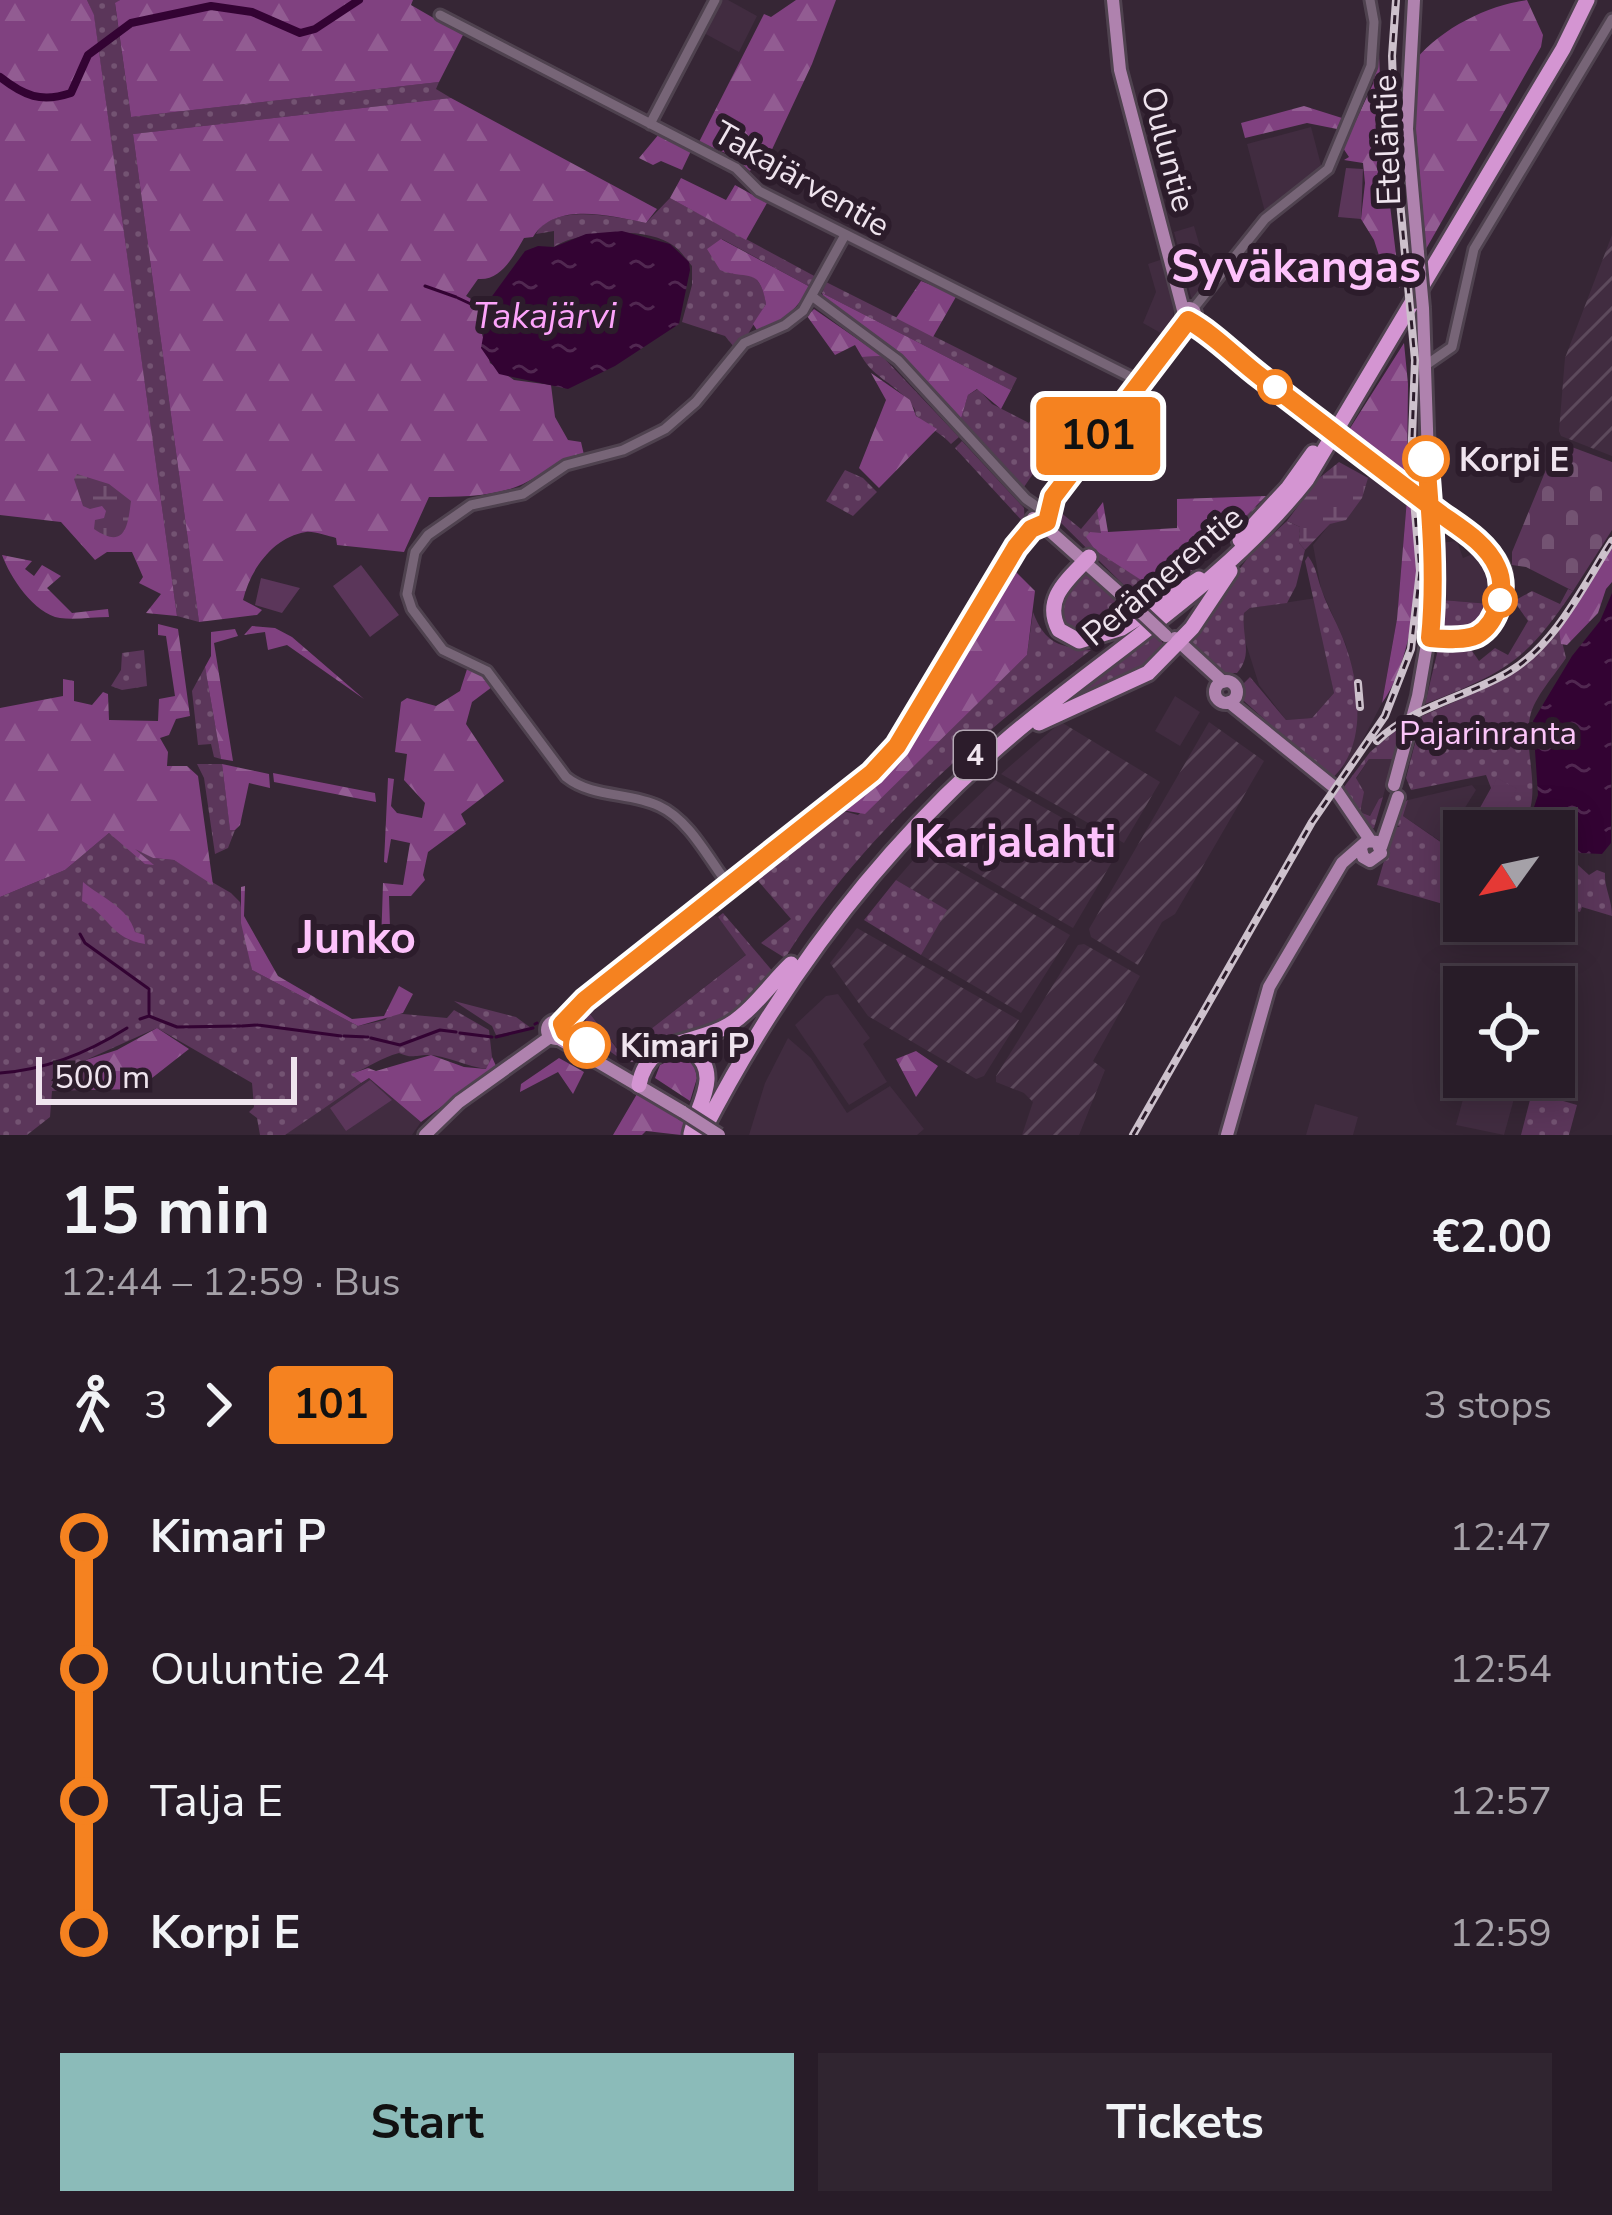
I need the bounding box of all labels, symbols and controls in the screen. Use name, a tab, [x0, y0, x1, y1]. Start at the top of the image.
street label: Eteläntie	[1363, 74, 1412, 206]
street label: Ouluntie	[1129, 82, 1206, 217]
street label: Takajärventie	[705, 111, 898, 248]
district label: Syväkangas	[1171, 237, 1421, 298]
water label: Takajärvi	[473, 292, 617, 341]
unlabelled marker	[1259, 371, 1291, 403]
line badge: 101	[1029, 397, 1167, 475]
text: 101	[1060, 407, 1136, 464]
marker: Korpi E	[1404, 437, 1448, 481]
place label: Korpi E	[1459, 438, 1569, 483]
street label: Perämerentie	[1073, 495, 1253, 657]
unlabelled marker	[1484, 584, 1516, 616]
park label: Pajarinranta	[1399, 711, 1577, 756]
road number: 4	[954, 731, 996, 779]
north arrow	[1443, 810, 1575, 942]
map controls	[1443, 810, 1575, 1098]
district label: Karjalahti	[914, 812, 1116, 873]
district label: Junko	[297, 908, 416, 969]
button: locate	[1443, 966, 1575, 1098]
marker: Kimari P	[565, 1023, 609, 1067]
place label: Kimari P	[620, 1024, 749, 1069]
scale bar	[36, 1051, 297, 1104]
text: 500 m	[54, 1055, 150, 1100]
text: 15 min	[60, 1166, 270, 1256]
text: €2.00	[1433, 1207, 1552, 1268]
text: 12:44 – 12:59 · Bus	[60, 1256, 400, 1309]
icon: walk	[60, 1372, 126, 1438]
icon: forward	[185, 1372, 251, 1438]
text: 101	[293, 1376, 369, 1433]
text: 3	[144, 1379, 167, 1432]
text: 3 stops	[1423, 1379, 1552, 1432]
text: Kimari P	[150, 1507, 326, 1568]
text: 12:47	[1450, 1511, 1552, 1564]
text: Ouluntie 24	[150, 1639, 390, 1700]
text: 12:54	[1450, 1643, 1552, 1696]
text: Talja E	[150, 1771, 283, 1832]
text: 12:57	[1450, 1775, 1552, 1828]
text: Korpi E	[150, 1903, 300, 1964]
text: 12:59	[1450, 1907, 1552, 1960]
button: Start	[60, 2053, 794, 2191]
button: Tickets	[818, 2053, 1552, 2191]

